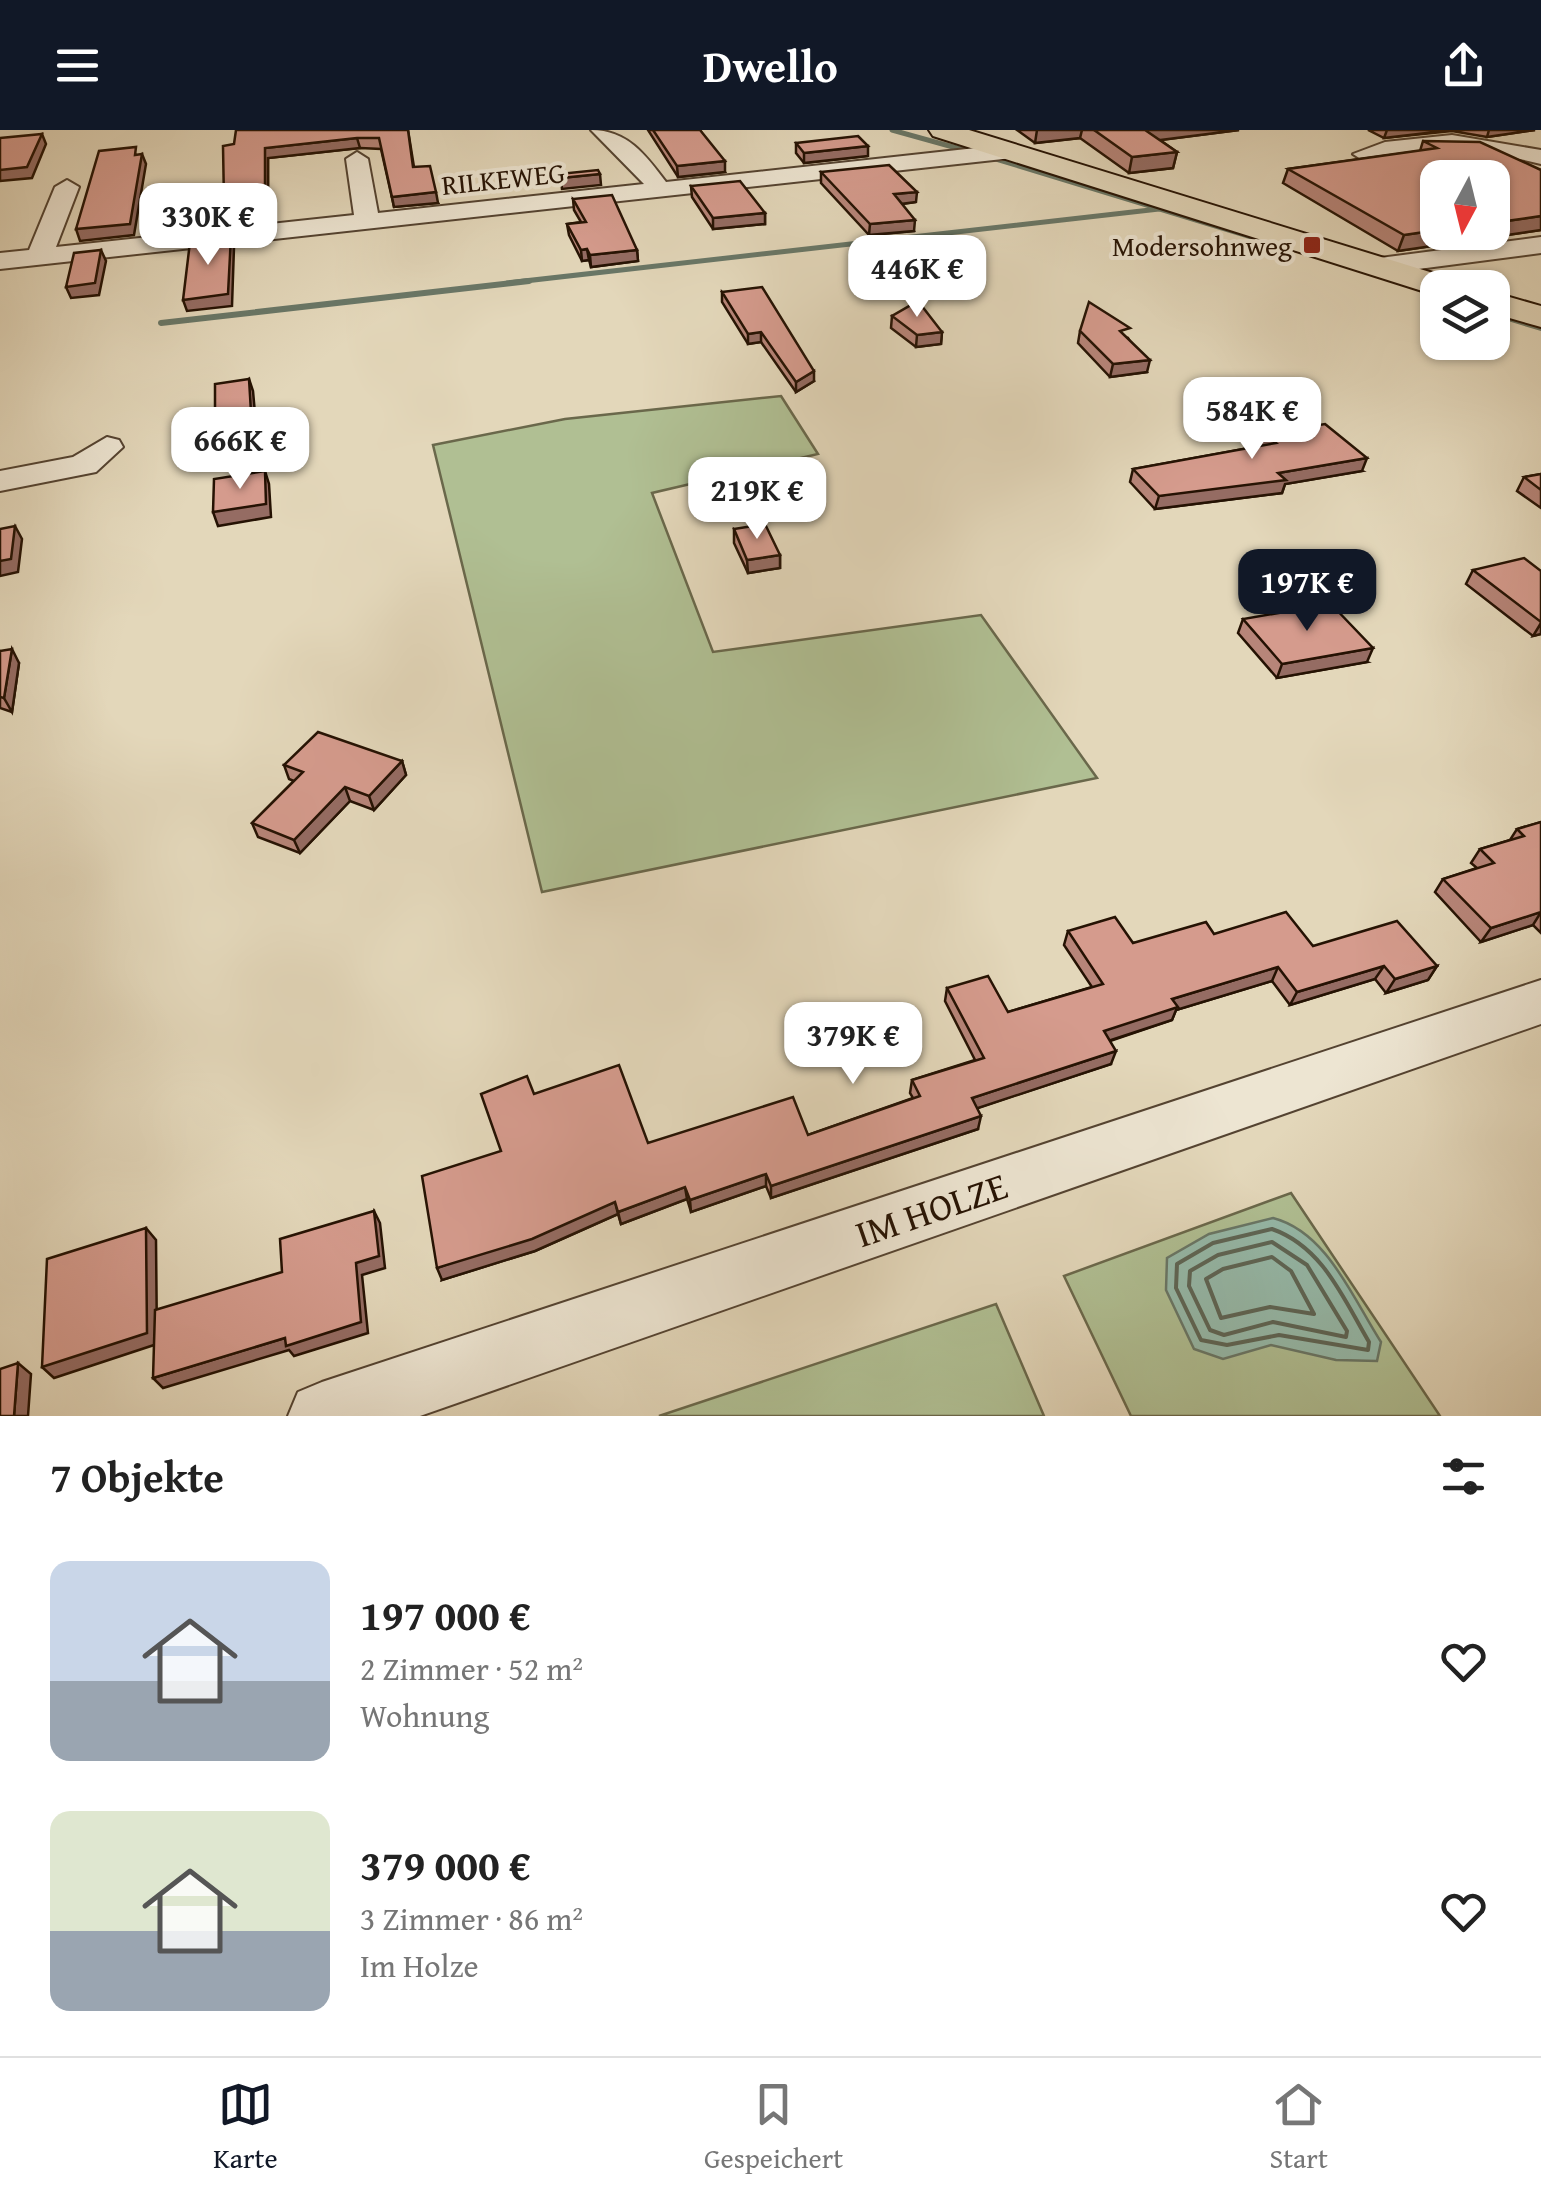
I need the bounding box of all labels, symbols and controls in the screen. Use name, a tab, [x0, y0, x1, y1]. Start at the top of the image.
text: Dwello	[703, 33, 838, 98]
icon: menu	[50, 38, 105, 93]
icon: share	[1436, 38, 1491, 93]
street label: RILKEWEG	[439, 151, 567, 205]
north arrow	[1420, 160, 1510, 250]
map controls	[1420, 160, 1510, 360]
pin: 330K €	[127, 183, 289, 268]
text: 330K €	[161, 192, 255, 239]
place label: Modersohnweg	[1112, 225, 1292, 266]
marker: Modersohnweg	[1301, 234, 1323, 256]
pin: 446K €	[836, 235, 998, 320]
text: 446K €	[870, 244, 964, 291]
button: layers	[1420, 270, 1510, 360]
pin: 584K €	[1171, 377, 1333, 462]
text: 584K €	[1205, 386, 1299, 433]
pin: 666K €	[159, 407, 321, 492]
text: 666K €	[193, 416, 287, 463]
pin: 219K €	[676, 457, 838, 542]
text: 219K €	[710, 466, 804, 513]
pin: 197K €	[1226, 549, 1388, 634]
text: 197K €	[1260, 558, 1354, 605]
pin: 379K €	[772, 1002, 934, 1087]
text: 379K €	[806, 1011, 900, 1058]
street label: IM HOLZE	[847, 1157, 1015, 1261]
text: 7 Objekte	[50, 1446, 224, 1507]
icon: filters	[1436, 1449, 1491, 1504]
text: 197 000 €	[360, 1584, 531, 1645]
icon: home	[130, 1601, 250, 1721]
icon: heart	[1436, 1634, 1491, 1689]
text: 2 Zimmer · 52 m²	[360, 1645, 583, 1692]
text: Wohnung	[360, 1692, 489, 1739]
text: 379 000 €	[360, 1834, 531, 1895]
icon: home	[130, 1851, 250, 1971]
icon: heart	[1436, 1884, 1491, 1939]
text: 3 Zimmer · 86 m²	[360, 1895, 583, 1942]
text: Im Holze	[360, 1942, 479, 1989]
tab: Karte	[213, 2077, 278, 2178]
tab: Gespeichert	[704, 2077, 843, 2178]
tab: Start	[1270, 2077, 1328, 2178]

